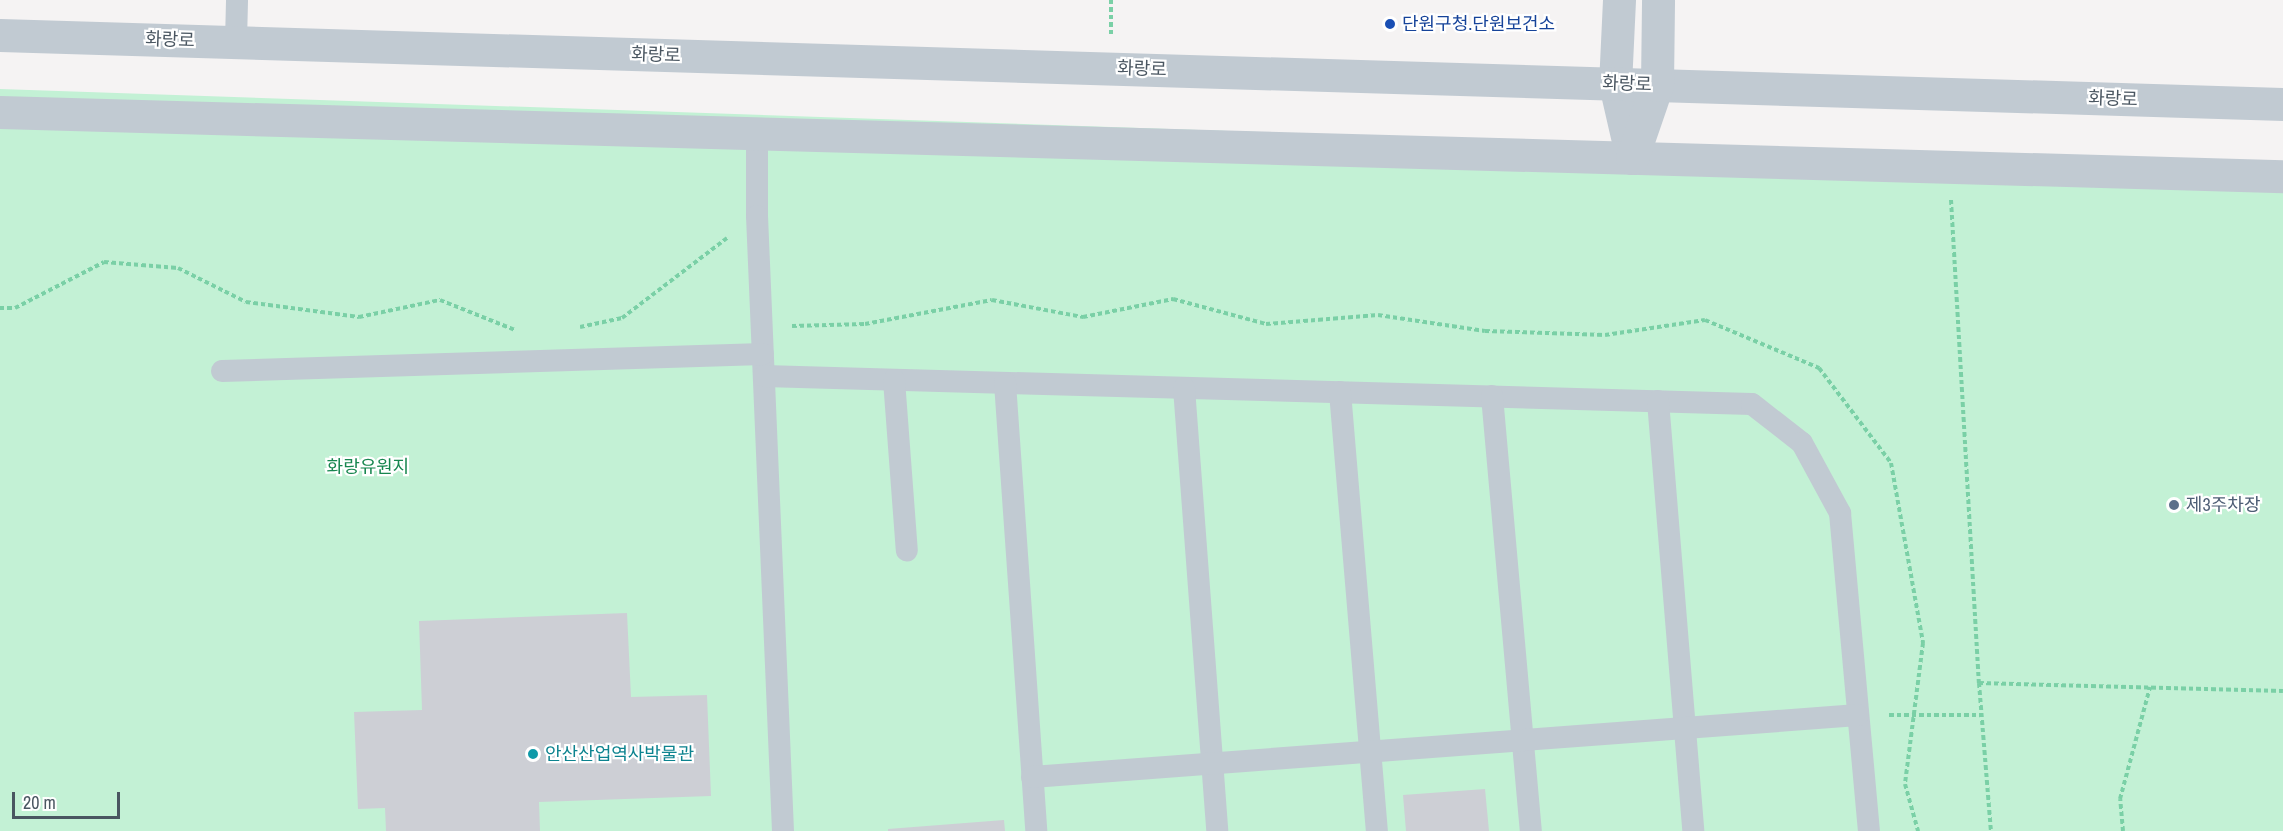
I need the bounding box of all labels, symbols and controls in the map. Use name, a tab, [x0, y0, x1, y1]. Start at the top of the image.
place label: 단원구청.단원보건소	[1402, 13, 1555, 35]
marker: 단원구청.단원보건소	[1383, 17, 1397, 31]
street label: 화랑로	[145, 28, 195, 52]
street label: 화랑로	[631, 43, 681, 67]
street label: 화랑로	[1117, 57, 1167, 81]
street label: 화랑로	[1602, 72, 1652, 96]
street label: 화랑로	[2088, 87, 2138, 111]
park label: 화랑유원지	[327, 456, 409, 478]
place label: 제3주차장	[2186, 494, 2260, 516]
marker: 제3주차장	[2167, 498, 2181, 512]
place label: 안산산업역사박물관	[545, 743, 694, 765]
marker: 안산산업역사박물관	[526, 747, 540, 761]
scale bar	[15, 780, 123, 818]
text: 20 m	[23, 790, 56, 815]

